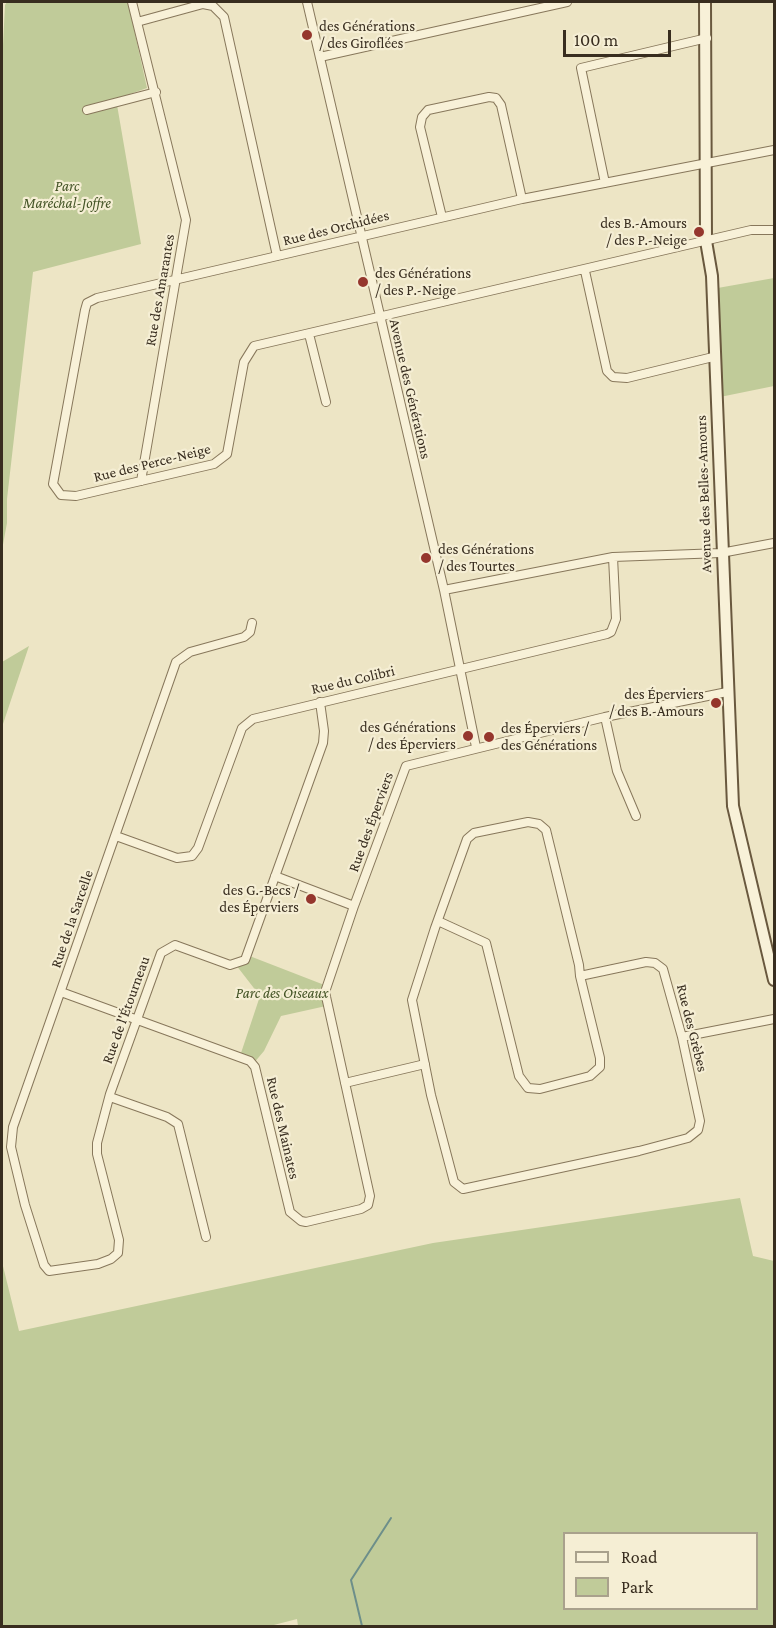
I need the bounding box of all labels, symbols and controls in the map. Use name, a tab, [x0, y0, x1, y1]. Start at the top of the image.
place label: des Générations / des Giroflées	[319, 17, 415, 52]
scale bar	[566, 18, 674, 56]
marker: des Générations / des Giroflées	[300, 28, 314, 42]
text: 100 m	[574, 30, 618, 50]
park label: Parc Maréchal-Joffre	[23, 177, 111, 212]
street label: Rue des Orchidées	[281, 206, 391, 250]
place label: des B.-Amours / des P.-Neige	[600, 214, 687, 249]
marker: des B.-Amours / des P.-Neige	[692, 225, 706, 239]
street label: Rue des Amarantes	[141, 233, 179, 347]
place label: des Générations / des P.-Neige	[375, 264, 471, 299]
marker: des Générations / des P.-Neige	[356, 275, 370, 289]
street label: Avenue des Générations	[385, 317, 435, 461]
street label: Avenue des Belles-Amours	[692, 415, 716, 573]
street label: Rue des Perce-Neige	[92, 440, 212, 486]
place label: des Générations / des Tourtes	[438, 540, 534, 575]
marker: des Générations / des Tourtes	[419, 551, 433, 565]
street label: Rue du Colibri	[309, 662, 397, 698]
place label: des Éperviers / des B.-Amours	[609, 685, 704, 720]
marker: des Éperviers / des B.-Amours	[709, 696, 723, 710]
place label: des Générations / des Éperviers	[360, 718, 456, 753]
place label: des Éperviers / des Générations	[501, 719, 597, 754]
marker: des Générations / des Éperviers	[461, 729, 475, 743]
marker: des Éperviers / des Générations	[482, 730, 496, 744]
street label: Rue des Éperviers	[345, 769, 397, 875]
street label: Rue de la Sarcelle	[47, 868, 97, 970]
place label: des G.-Becs / des Éperviers	[219, 881, 299, 916]
marker: des G.-Becs / des Éperviers	[304, 892, 318, 906]
street label: Rue de l'Étourneau	[98, 954, 154, 1066]
street label: Rue des Grèbes	[672, 982, 712, 1074]
park label: Parc des Oiseaux	[236, 984, 328, 1002]
street label: Rue des Mainates	[262, 1075, 304, 1181]
legend	[563, 1532, 758, 1610]
text: Road	[621, 1547, 658, 1567]
text: Park	[621, 1577, 653, 1597]

